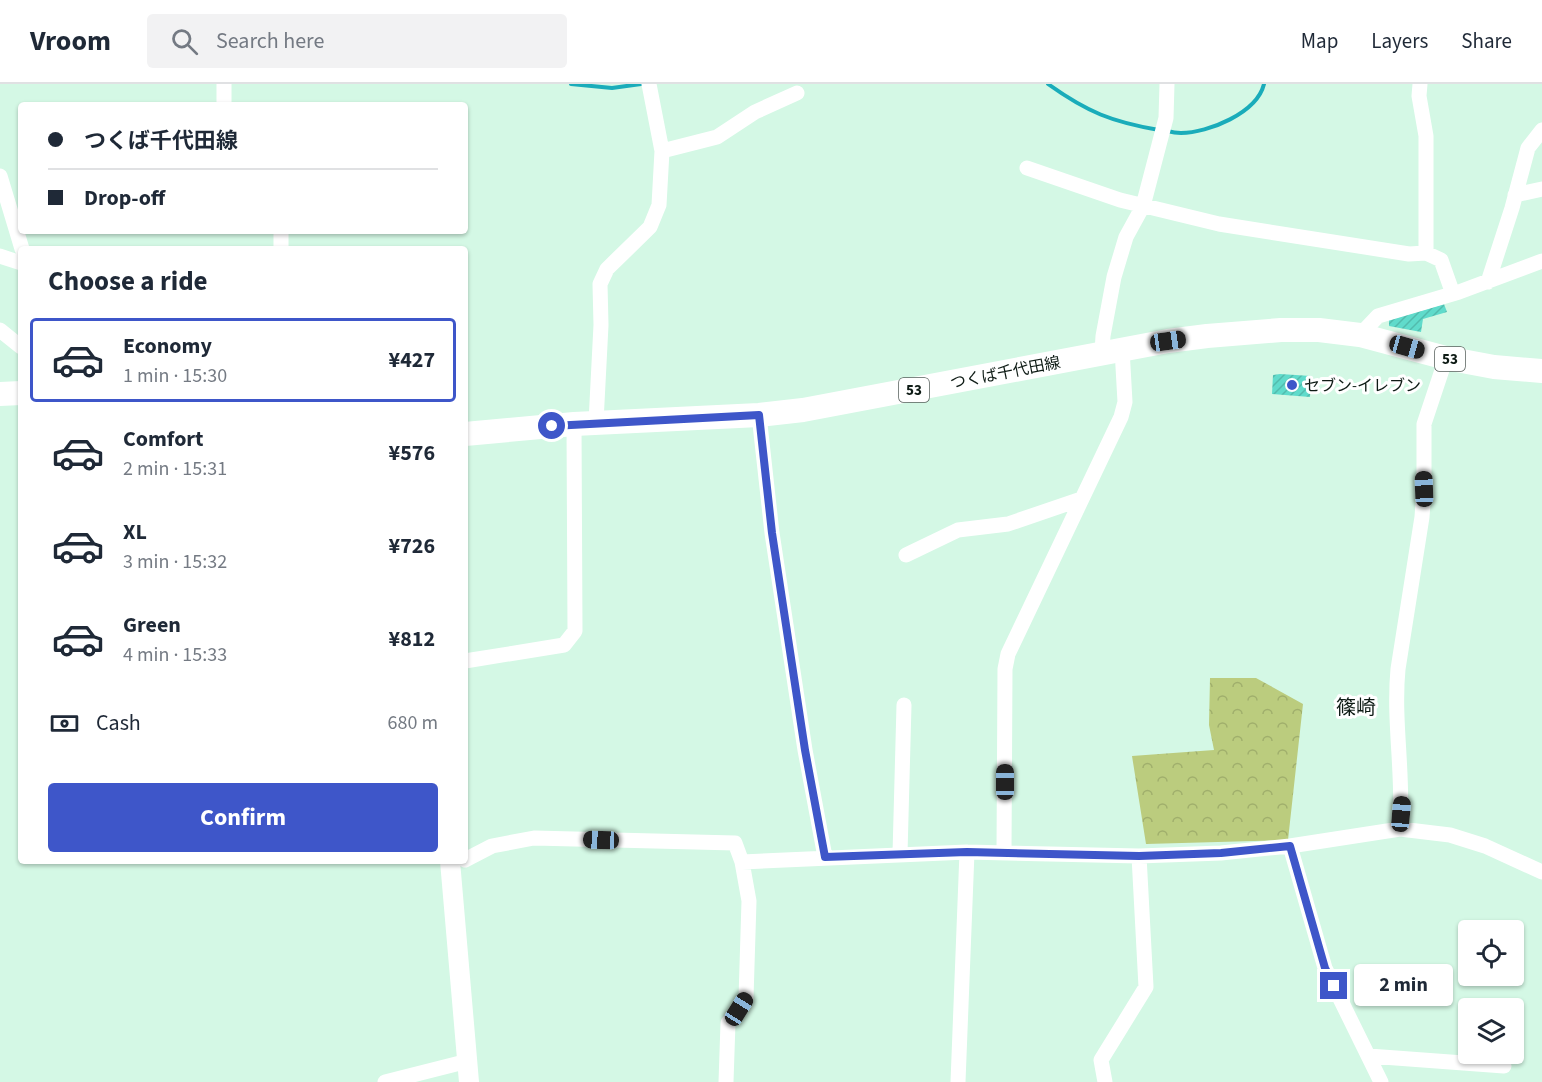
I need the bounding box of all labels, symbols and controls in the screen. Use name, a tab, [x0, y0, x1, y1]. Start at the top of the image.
search box	[147, 14, 567, 68]
text: Vroom	[30, 21, 111, 61]
icon: search	[168, 25, 201, 58]
text: Search here	[216, 25, 324, 57]
text: Map	[1301, 26, 1338, 56]
text: Layers	[1371, 26, 1428, 56]
text: Share	[1461, 26, 1512, 56]
text: つくば千代田線	[84, 125, 238, 157]
text: Drop-off	[84, 182, 165, 214]
text: Choose a ride	[48, 262, 208, 301]
text: Economy	[123, 330, 212, 362]
car	[1149, 330, 1187, 352]
icon: car	[51, 333, 105, 387]
car	[1387, 333, 1427, 361]
text: ¥427	[389, 344, 435, 376]
road number: 53	[1435, 347, 1465, 371]
street label: つくば千代田線	[948, 351, 1062, 394]
text: 1 min · 15:30	[123, 362, 227, 390]
place label: セブン-イレブン	[1304, 375, 1421, 397]
road number: 53	[899, 378, 929, 402]
marker: セブン-イレブン	[1285, 378, 1299, 392]
route start	[538, 412, 565, 439]
text: Comfort	[123, 423, 204, 455]
icon: car	[51, 426, 105, 480]
text: ¥576	[389, 437, 435, 469]
text: 2 min · 15:31	[123, 455, 227, 483]
car	[1414, 471, 1434, 507]
text: XL	[123, 516, 147, 548]
icon: car	[51, 519, 105, 573]
text: ¥726	[389, 530, 435, 562]
text: 3 min · 15:32	[123, 548, 227, 576]
text: Green	[123, 609, 181, 641]
icon: car	[51, 612, 105, 666]
text: ¥812	[389, 623, 435, 655]
text: 4 min · 15:33	[123, 641, 227, 669]
district label: 篠崎	[1336, 694, 1376, 722]
icon: cash	[48, 707, 81, 740]
text: Cash	[96, 707, 141, 739]
text: 680 m	[388, 709, 438, 737]
car	[996, 764, 1014, 800]
button: Confirm	[48, 783, 438, 852]
car	[1390, 795, 1412, 833]
car	[583, 830, 619, 850]
map controls	[1458, 920, 1524, 1064]
button: locate	[1458, 920, 1524, 986]
callout: 2 min	[1355, 965, 1454, 1007]
text: 2 min	[1379, 971, 1428, 999]
route end	[1320, 972, 1347, 999]
car	[722, 989, 756, 1029]
button: layers	[1458, 998, 1524, 1064]

